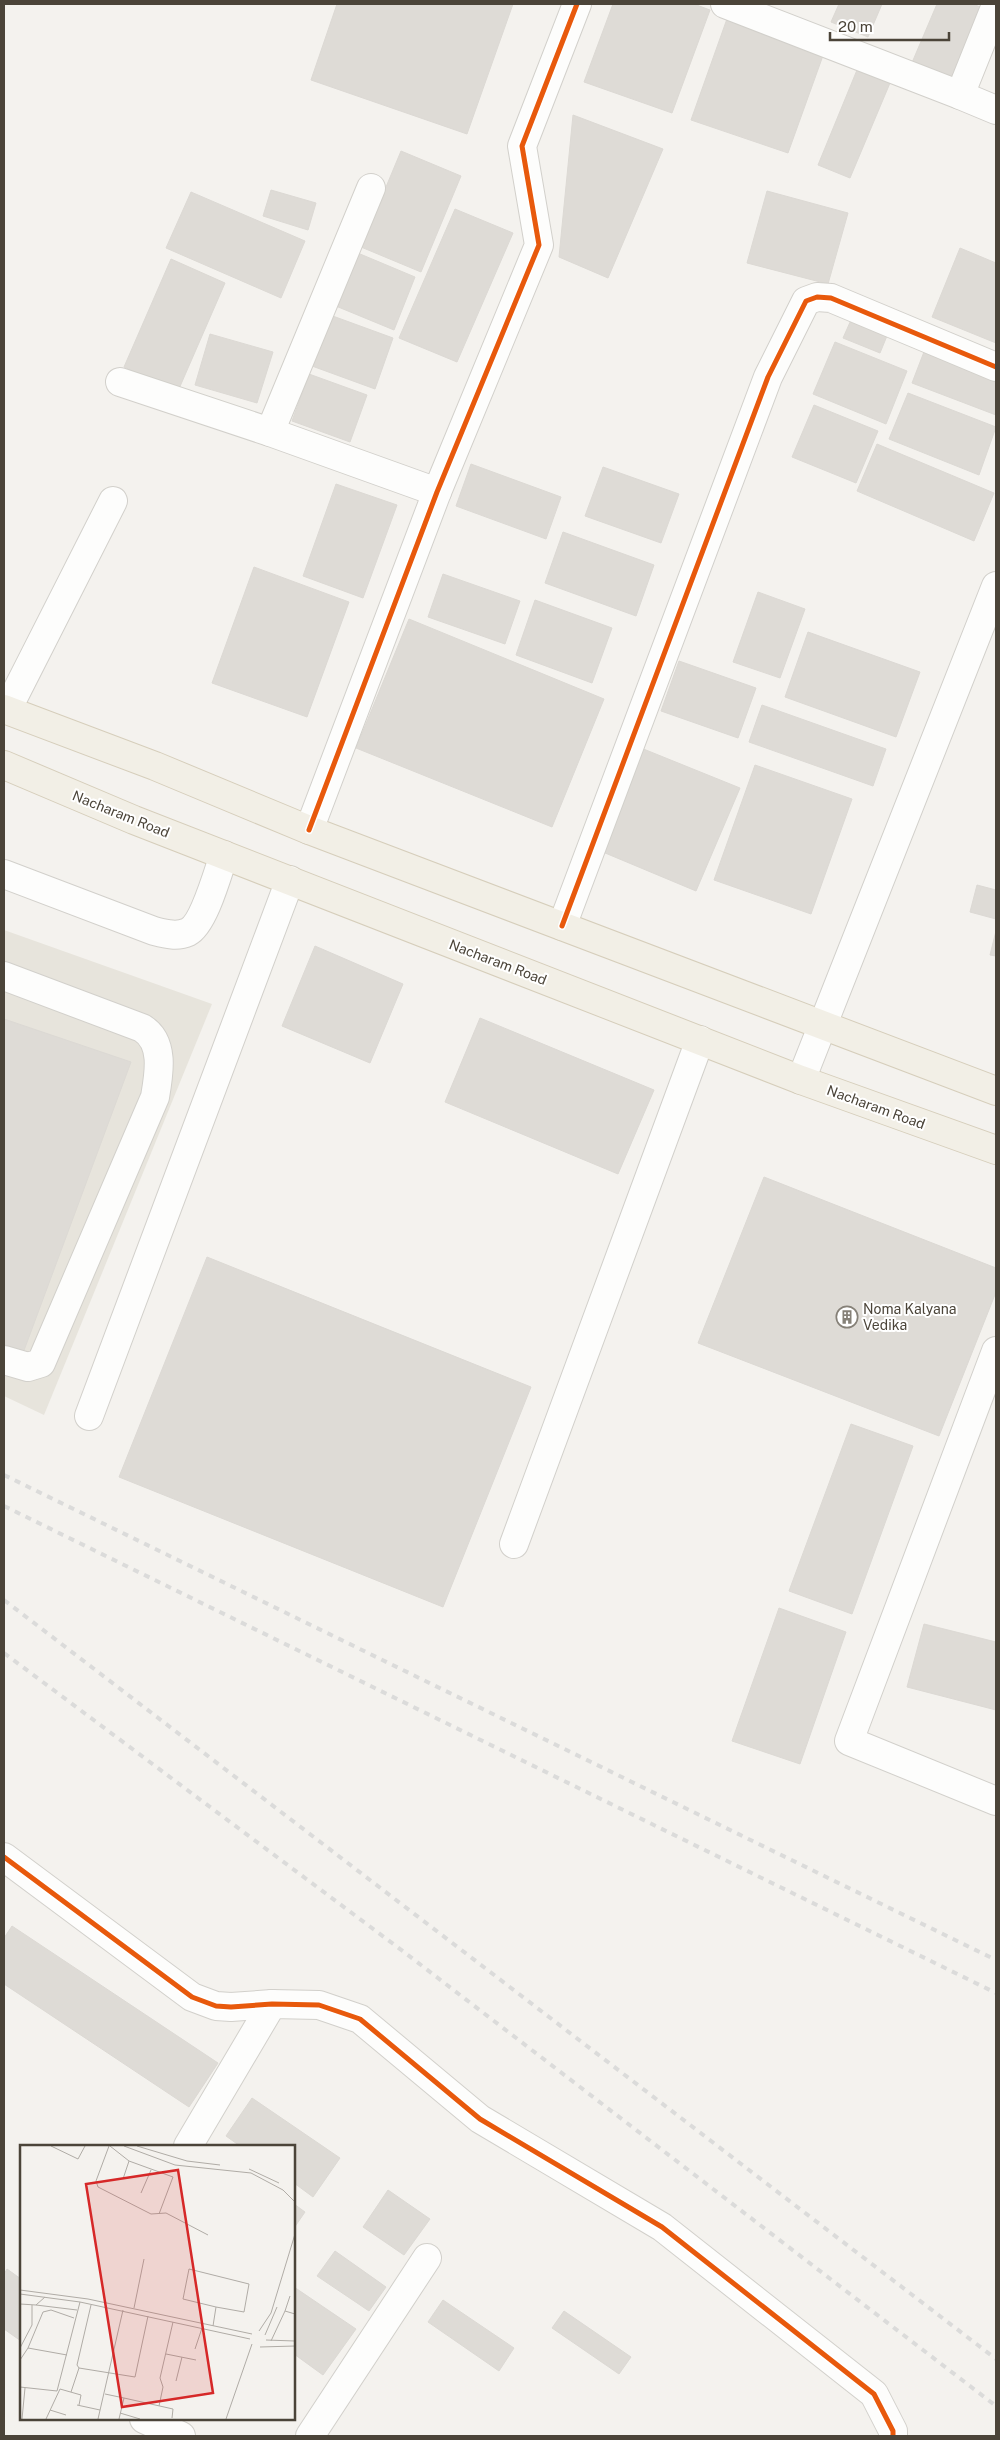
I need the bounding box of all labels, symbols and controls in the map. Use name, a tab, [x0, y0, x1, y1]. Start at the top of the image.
scale bar	[830, 10, 949, 42]
text: 20 m	[838, 18, 873, 35]
street label: Nacharam Road	[70, 787, 172, 841]
street label: Nacharam Road	[447, 936, 549, 988]
street label: Nacharam Road	[825, 1082, 927, 1132]
place label: Noma Kalyana Vedika	[863, 1301, 957, 1333]
building icon: Noma Kalyana Vedika	[835, 1305, 859, 1329]
inset map	[20, 2145, 295, 2420]

